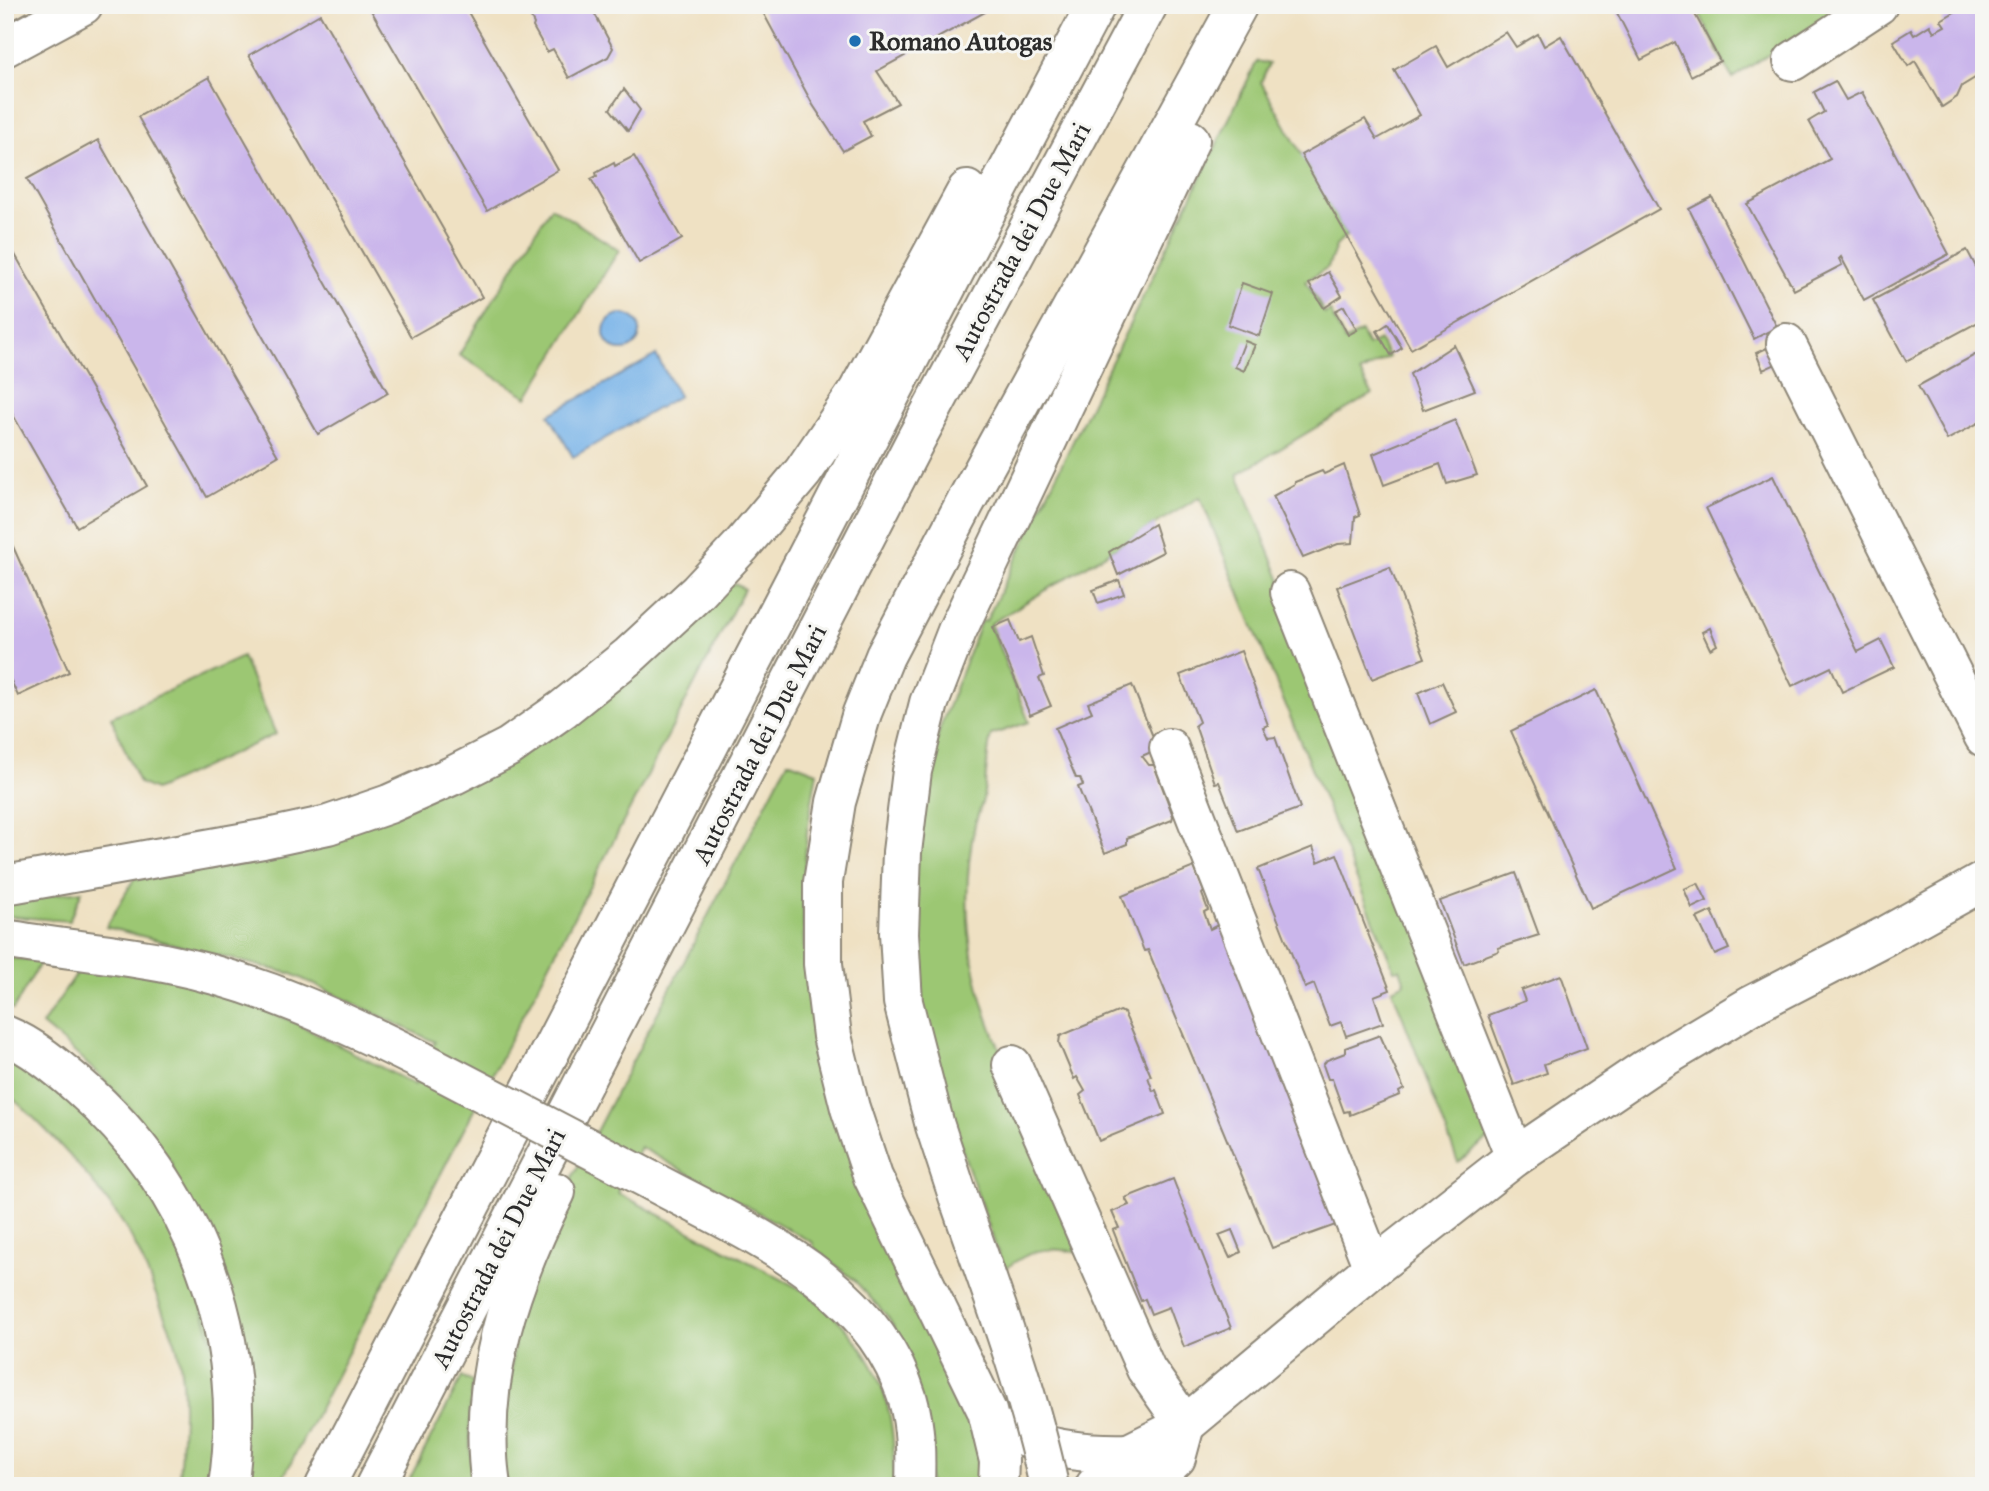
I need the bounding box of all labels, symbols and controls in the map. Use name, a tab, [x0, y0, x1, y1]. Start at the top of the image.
place label: Romano Autogas	[869, 25, 1053, 58]
marker: Romano Autogas	[847, 33, 863, 49]
street label: Autostrada dei Due Mari	[944, 117, 1097, 366]
street label: Autostrada dei Due Mari	[684, 619, 833, 870]
street label: Autostrada dei Due Mari	[423, 1123, 572, 1374]

